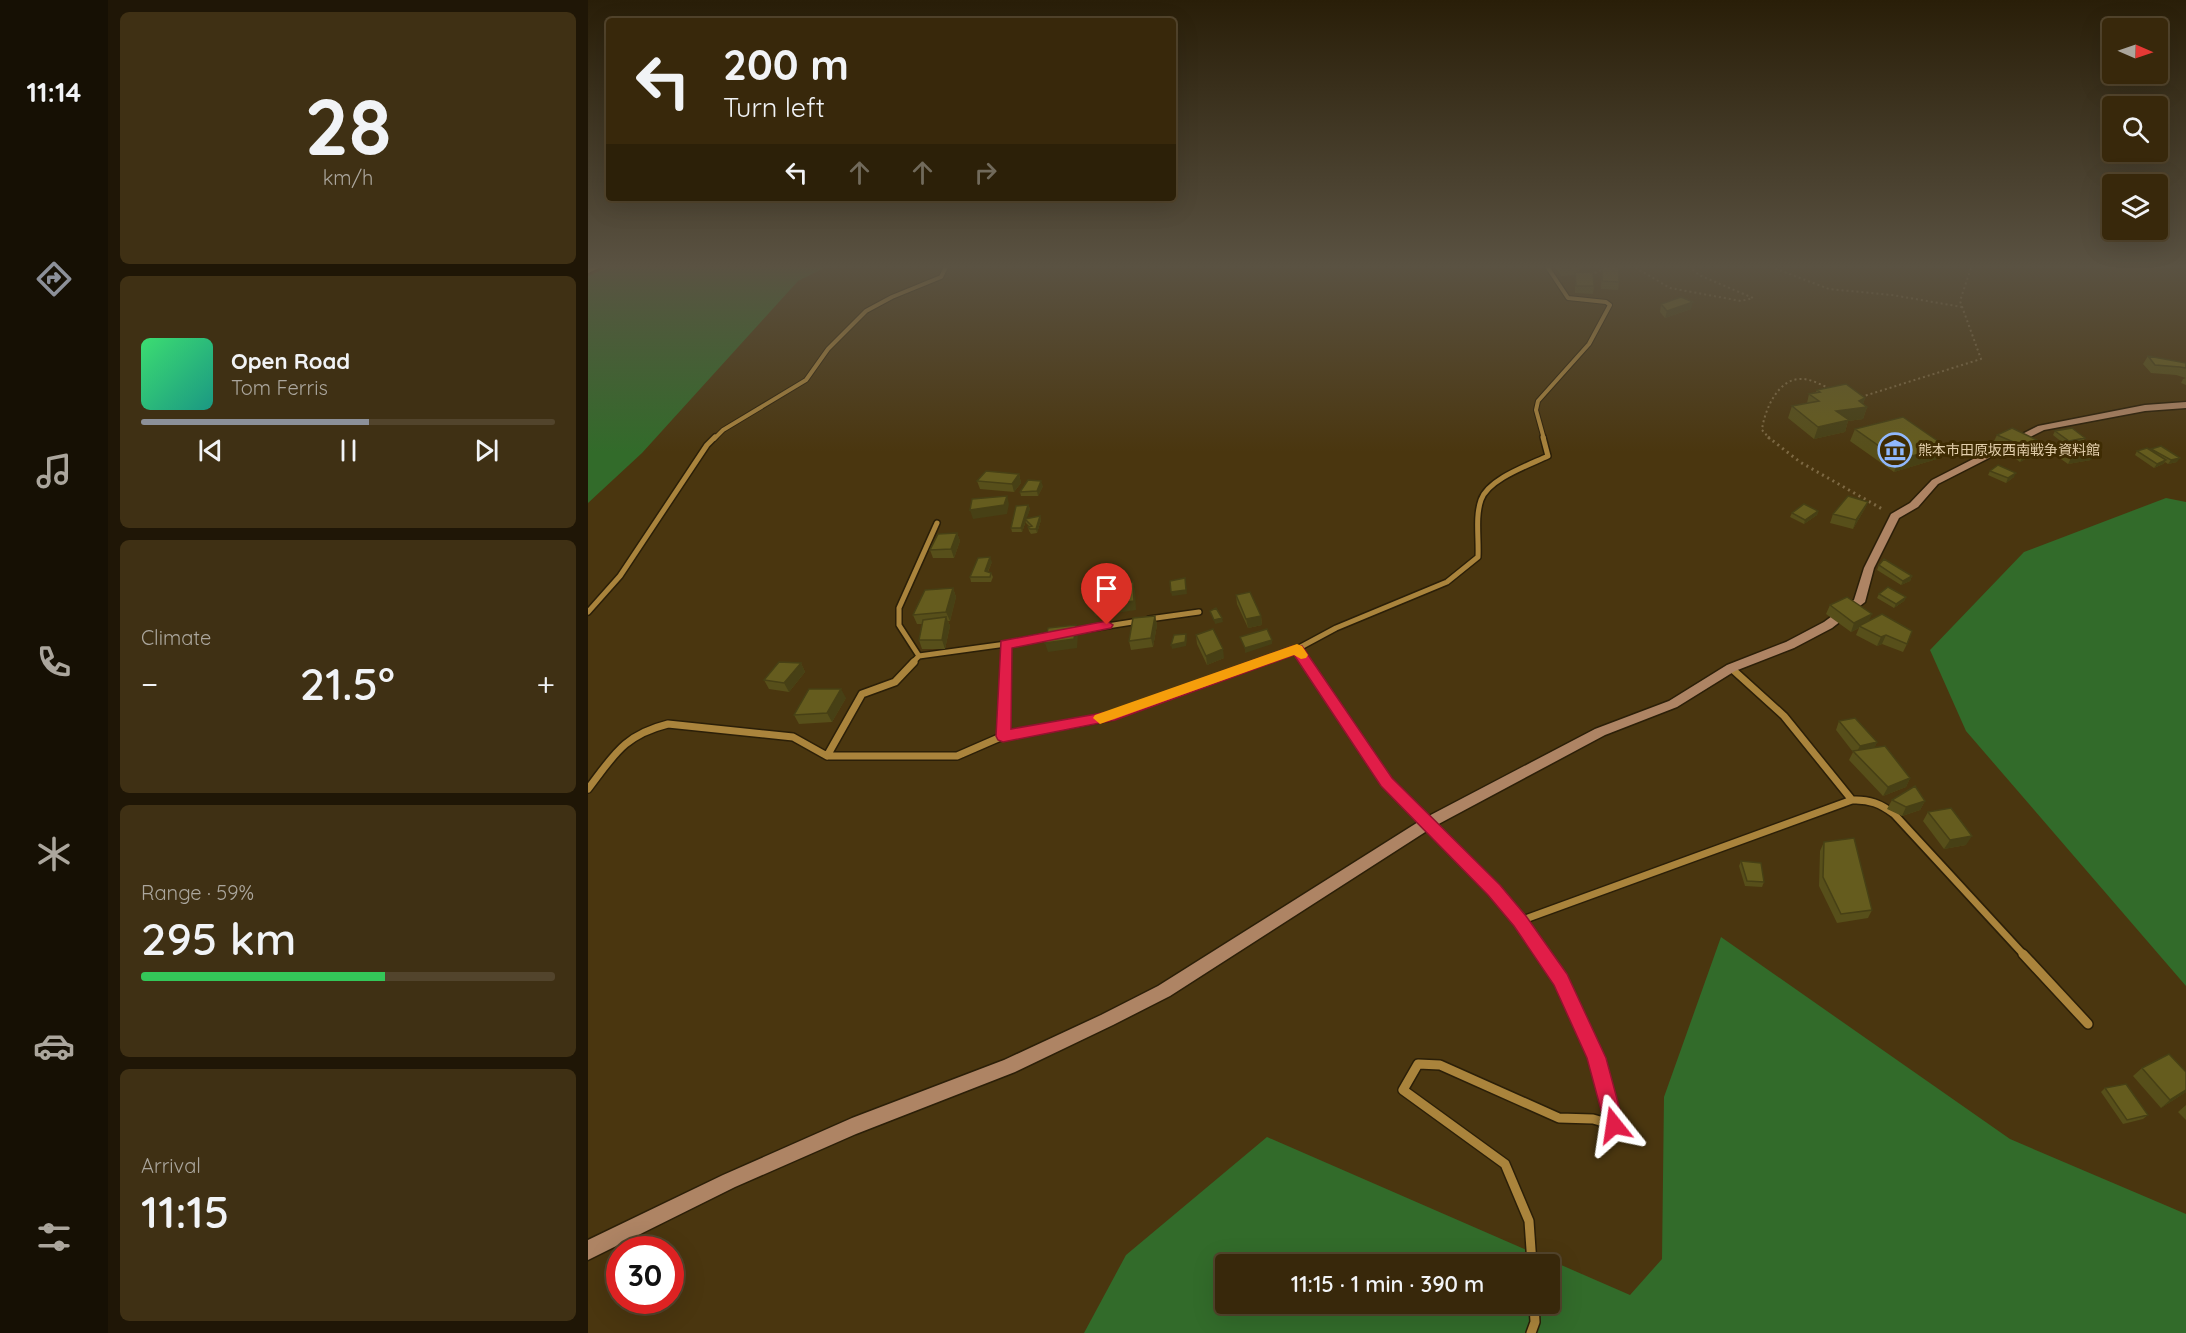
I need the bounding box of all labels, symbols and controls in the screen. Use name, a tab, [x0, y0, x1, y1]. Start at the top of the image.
north arrow	[2102, 18, 2168, 84]
map controls	[2102, 18, 2168, 240]
text: 200 m	[723, 38, 849, 91]
icon: left	[624, 42, 702, 120]
text: 11:14	[27, 75, 81, 109]
text: 28	[304, 77, 392, 175]
text: Turn left	[723, 90, 825, 124]
button: search	[2102, 96, 2168, 162]
icon: left	[780, 156, 813, 189]
icon: ahead	[843, 156, 876, 189]
icon: ahead	[906, 156, 939, 189]
icon: right	[969, 156, 1002, 189]
text: km/h	[323, 165, 373, 190]
button: layers	[2102, 174, 2168, 240]
icon: directions	[33, 258, 75, 300]
text: Open Road	[231, 347, 350, 375]
text: Tom Ferris	[231, 375, 328, 400]
museum icon: 熊本市田原坂西南戦争資料館	[1877, 432, 1913, 468]
icon: previous	[194, 434, 227, 467]
icon: pause	[332, 434, 365, 467]
icon: next	[470, 434, 503, 467]
place label: 熊本市田原坂西南戦争資料館	[1918, 441, 2100, 459]
icon: music	[33, 450, 75, 492]
pin	[1081, 563, 1132, 625]
icon: arrive	[1090, 572, 1123, 605]
text: Climate	[141, 625, 211, 650]
icon: phone	[33, 641, 75, 683]
text: 21.5°	[300, 655, 395, 711]
text: −	[141, 663, 158, 704]
text: +	[536, 663, 555, 704]
icon: climate	[33, 833, 75, 875]
text: Range · 59%	[141, 880, 254, 905]
text: 295 km	[141, 910, 296, 966]
icon: car	[33, 1025, 75, 1067]
position arrow	[1582, 1093, 1646, 1157]
text: Arrival	[141, 1153, 201, 1178]
text: 11:15	[141, 1183, 229, 1239]
icon: filters	[33, 1216, 75, 1258]
speed limit sign: 30	[606, 1236, 684, 1314]
text: 11:15 · 1 min · 390 m	[1291, 1270, 1484, 1298]

